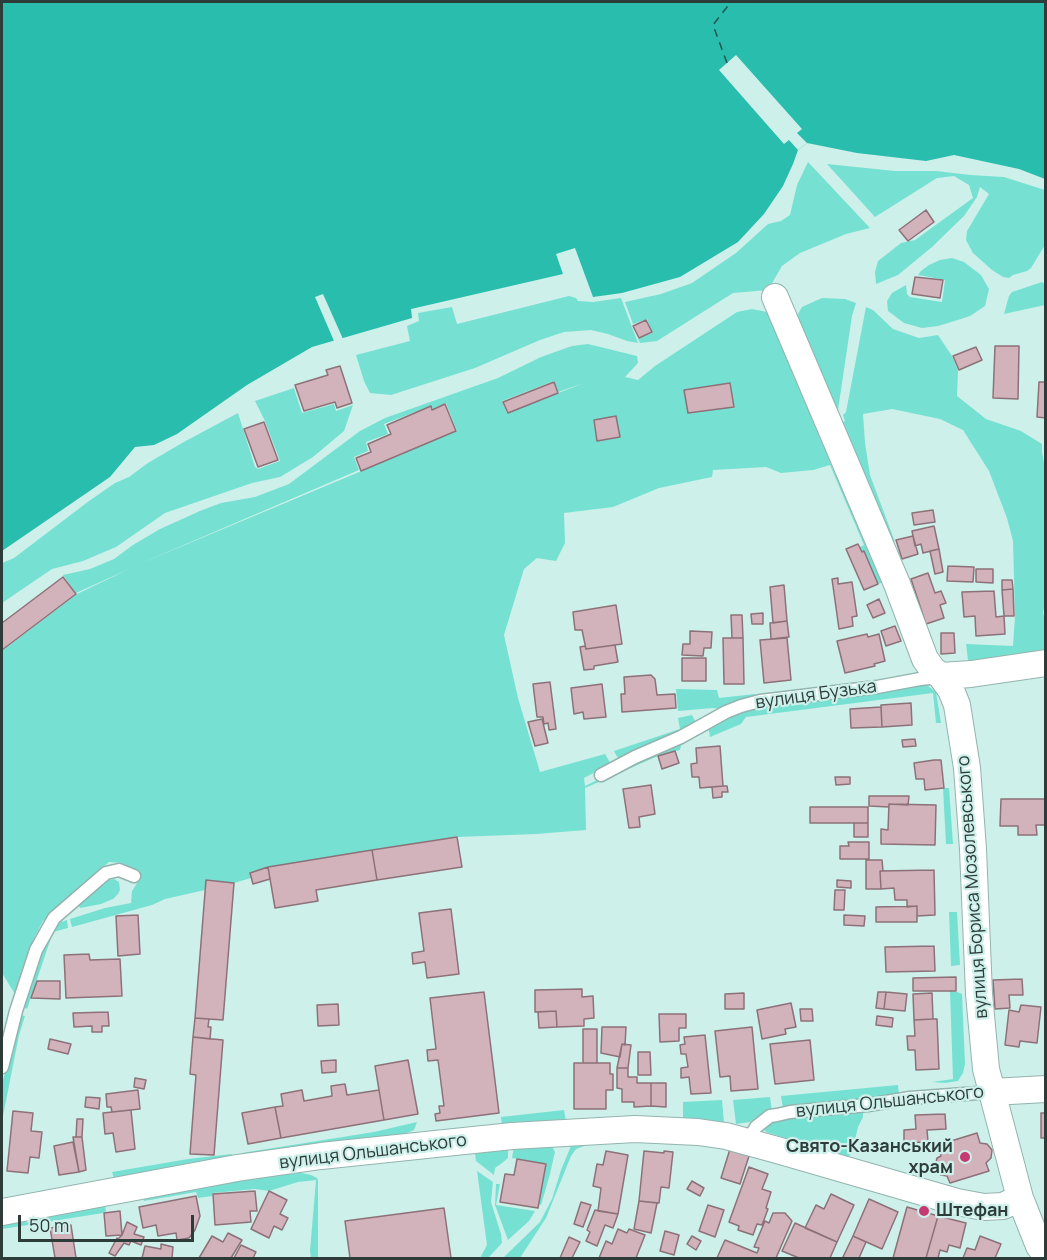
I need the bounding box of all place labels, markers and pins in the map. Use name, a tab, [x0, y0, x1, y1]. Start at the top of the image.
place label: Свято-Казанський храм	[786, 1136, 953, 1178]
marker: Свято-Казанський храм	[958, 1150, 972, 1164]
place label: Штефан	[936, 1200, 1009, 1222]
marker: Штефан	[917, 1204, 931, 1218]

